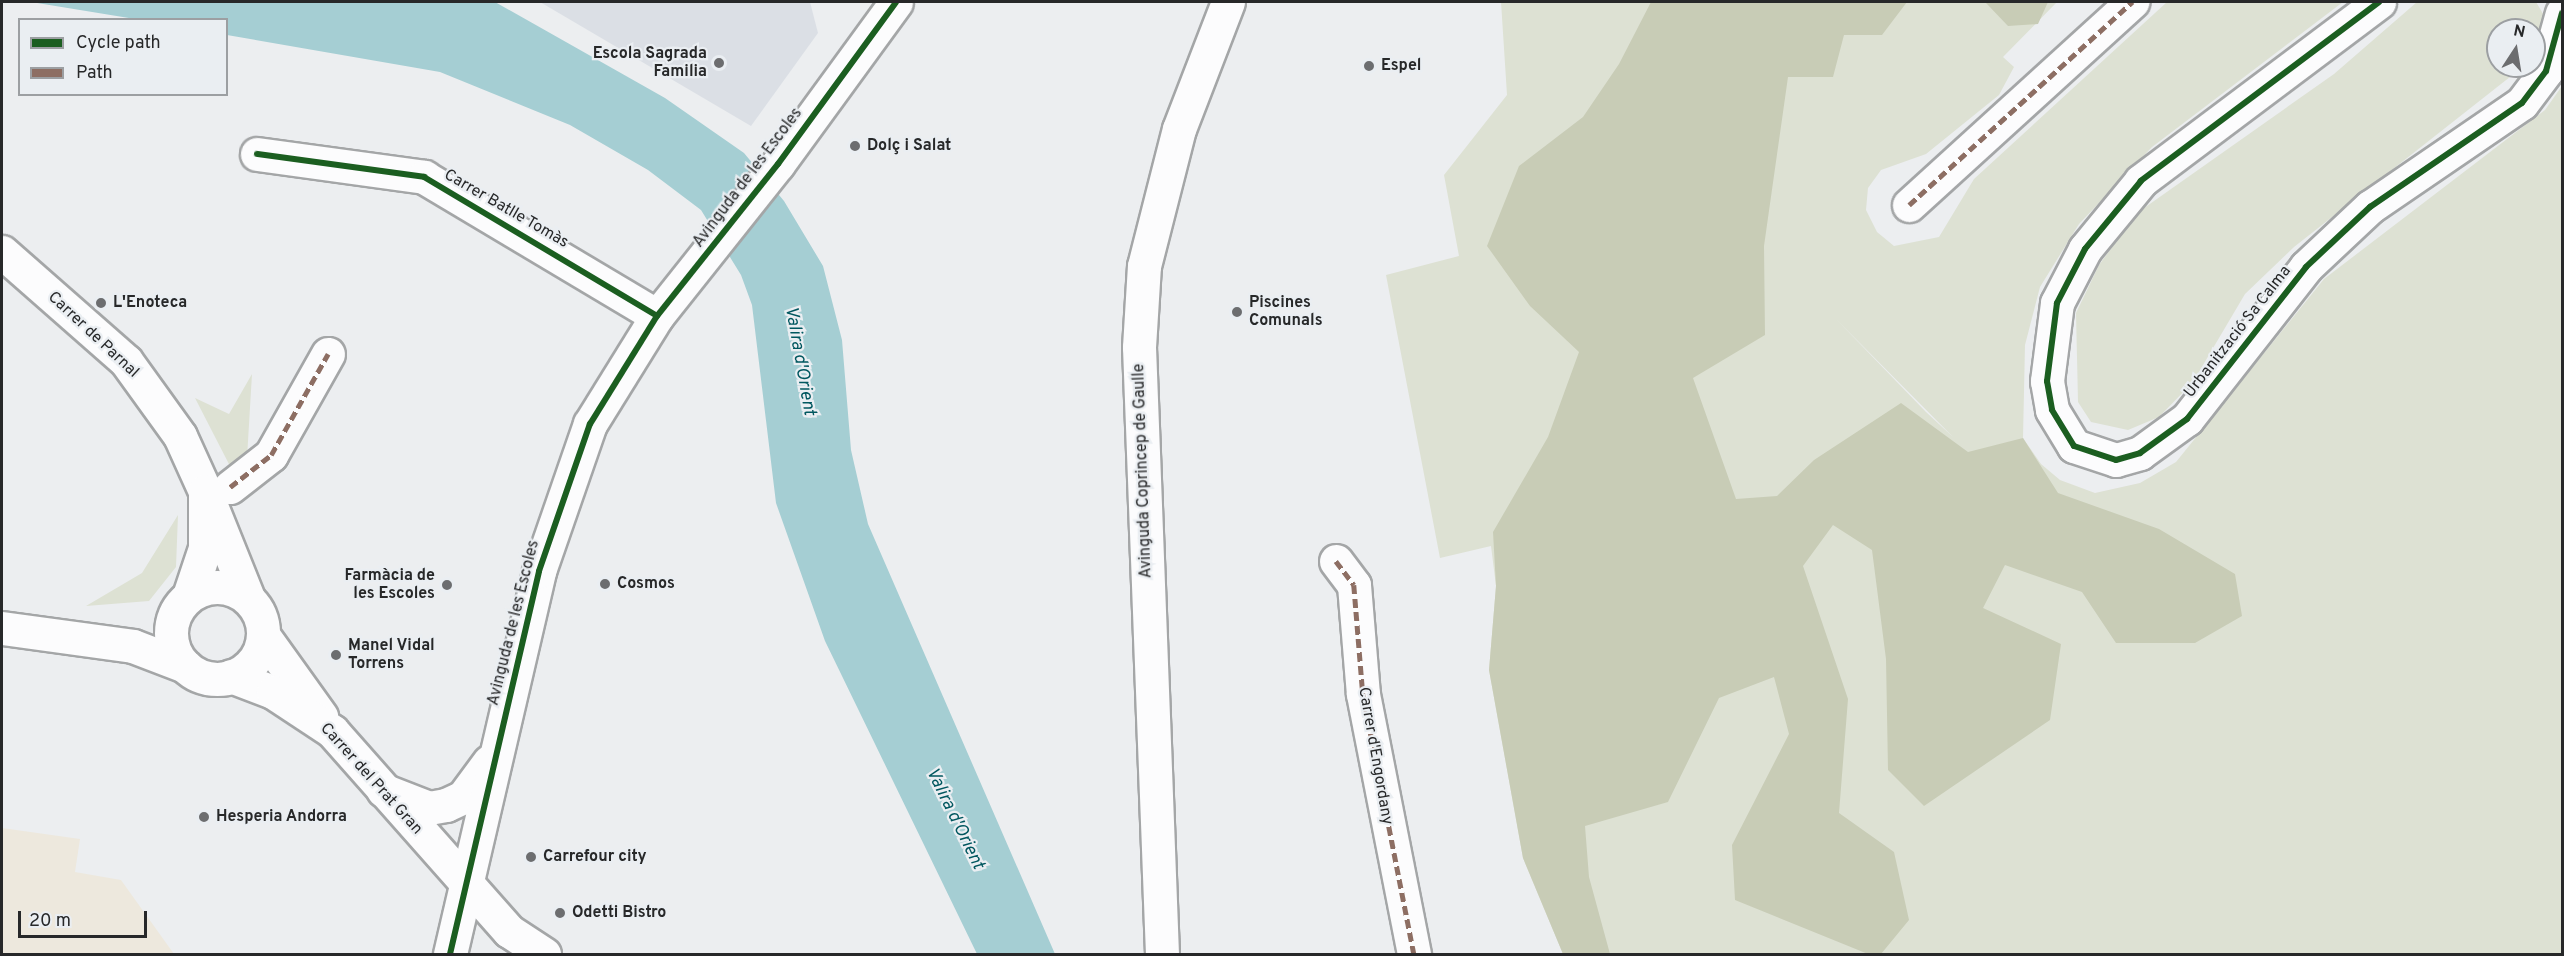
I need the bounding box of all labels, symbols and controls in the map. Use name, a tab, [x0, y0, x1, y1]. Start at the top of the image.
legend	[18, 18, 228, 96]
north arrow	[2486, 18, 2546, 78]
text: N	[2512, 21, 2527, 43]
text: Cycle path	[76, 32, 161, 55]
place label: Escola Sagrada Familia	[593, 44, 707, 82]
marker: Escola Sagrada Familia	[712, 56, 726, 70]
place label: Espel	[1381, 56, 1421, 76]
marker: Espel	[1362, 59, 1376, 73]
text: Path	[76, 62, 113, 85]
street label: Avinguda de les Escoles	[689, 104, 807, 252]
place label: Dolç i Salat	[867, 136, 951, 156]
marker: Dolç i Salat	[848, 139, 862, 153]
street label: Carrer Batlle Tomàs	[440, 165, 572, 253]
street label: Urbanització Sa Calma	[2180, 262, 2296, 402]
street label: Carrer de Parnal	[44, 288, 142, 382]
place label: L'Enoteca	[113, 293, 187, 313]
place label: Piscines Comunals	[1249, 293, 1323, 331]
marker: L'Enoteca	[94, 296, 108, 310]
water label: Valira d'Orient	[779, 305, 819, 417]
marker: Piscines Comunals	[1230, 305, 1244, 319]
street label: Avinguda Coprincep de Gaulle	[1130, 363, 1156, 579]
street label: Avinguda de les Escoles	[484, 538, 544, 708]
place label: Farmàcia de les Escoles	[344, 566, 435, 604]
place label: Cosmos	[617, 574, 675, 594]
marker: Cosmos	[598, 577, 612, 591]
marker: Farmàcia de les Escoles	[440, 578, 454, 592]
place label: Manel Vidal Torrens	[348, 636, 435, 674]
marker: Manel Vidal Torrens	[329, 648, 343, 662]
street label: Carrer d'Engordany	[1353, 686, 1397, 826]
street label: Carrer del Prat Gran	[316, 719, 426, 839]
water label: Valira d'Orient	[920, 765, 988, 873]
place label: Hesperia Andorra	[216, 807, 348, 827]
marker: Hesperia Andorra	[197, 810, 211, 824]
place label: Carrefour city	[543, 847, 647, 867]
marker: Carrefour city	[524, 850, 538, 864]
scale bar	[21, 899, 150, 937]
place label: Odetti Bistro	[572, 903, 666, 923]
marker: Odetti Bistro	[553, 906, 567, 920]
text: 20 m	[29, 910, 71, 933]

